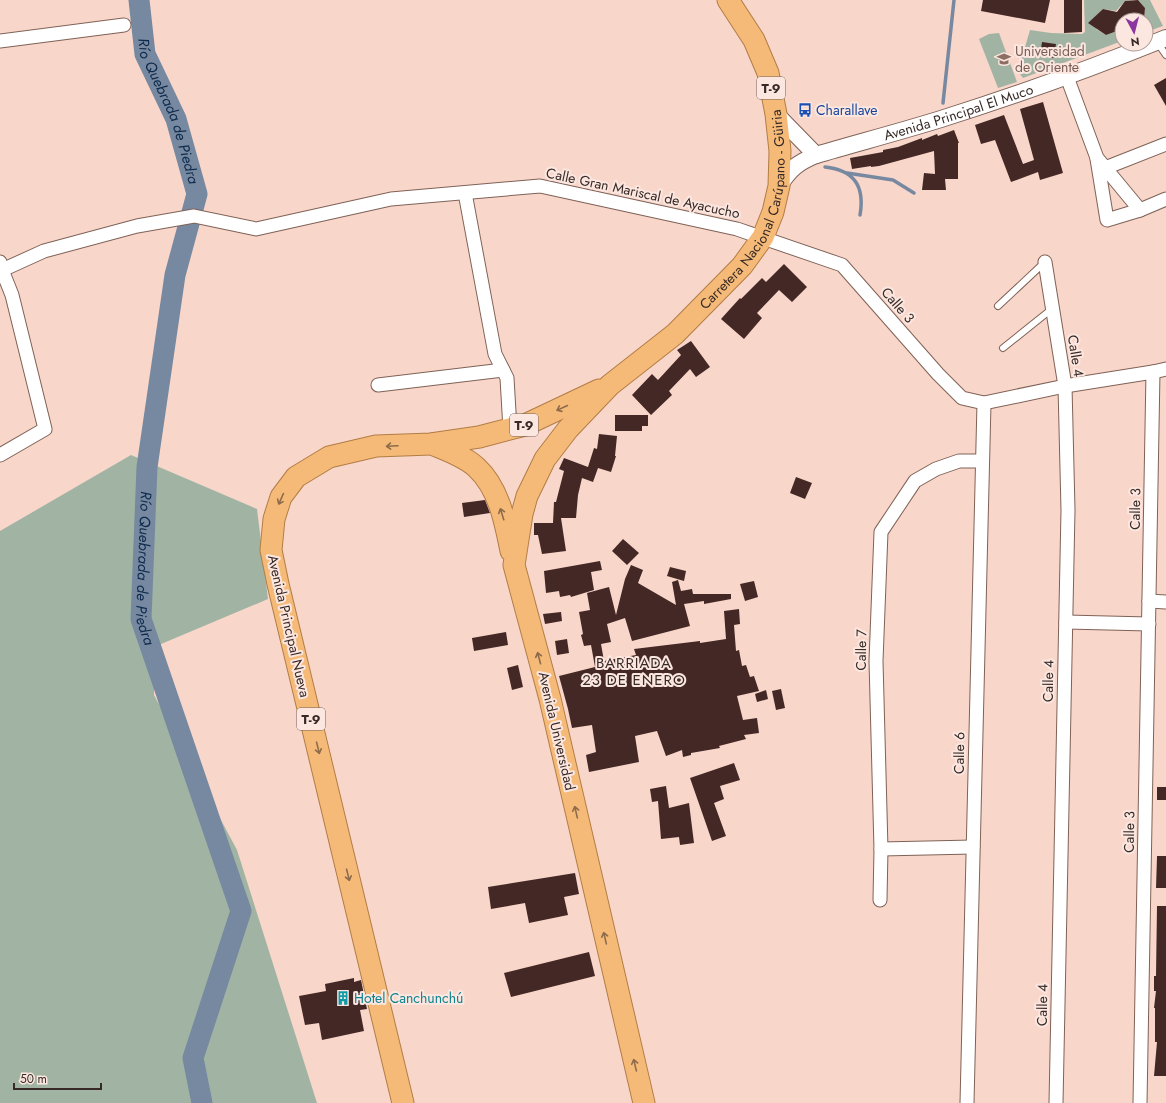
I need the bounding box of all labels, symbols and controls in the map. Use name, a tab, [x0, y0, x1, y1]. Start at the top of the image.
north arrow	[1114, 12, 1154, 52]
text: N	[1130, 33, 1141, 50]
water label: Río Quebrada de Piedra	[132, 37, 205, 187]
place label: Universidad de Oriente	[1015, 41, 1085, 77]
school or university icon: Universidad de Oriente	[996, 51, 1012, 67]
road number: T-9	[757, 77, 785, 99]
street label: Avenida Principal El Muco	[881, 79, 1036, 145]
place label: Charallave	[816, 100, 877, 120]
bus stop icon: Charallave	[797, 102, 813, 118]
street label: Carretera Nacional Carúpano - Güiria	[695, 108, 790, 314]
street label: Calle Gran Mariscal de Ayacucho	[544, 163, 742, 223]
street label: Calle 3	[877, 283, 919, 328]
street label: Calle 4	[1063, 334, 1089, 378]
one-way arrow	[557, 405, 569, 412]
road number: T-9	[510, 414, 538, 436]
one-way arrow	[386, 442, 399, 449]
street label: Calle 3	[1125, 488, 1145, 530]
water label: Río Quebrada de Piedra	[130, 491, 160, 649]
one-way arrow	[277, 493, 284, 505]
one-way arrow	[498, 507, 505, 520]
street label: Avenida Principal Nueva	[263, 553, 315, 699]
street label: Calle 7	[851, 628, 871, 671]
one-way arrow	[535, 652, 542, 665]
district label: BARRIADA 23 DE ENERO	[582, 652, 686, 691]
street label: Calle 4	[1038, 660, 1058, 702]
street label: Avenida Universidad	[534, 670, 580, 792]
road number: T-9	[297, 708, 325, 730]
street label: Calle 6	[949, 732, 969, 774]
one-way arrow	[314, 741, 322, 754]
one-way arrow	[572, 806, 579, 819]
street label: Calle 3	[1119, 811, 1139, 853]
one-way arrow	[345, 868, 352, 881]
one-way arrow	[601, 932, 609, 945]
street label: Calle 4	[1032, 984, 1052, 1026]
place label: Hotel Canchunchú	[354, 988, 463, 1008]
building icon: Hotel Canchunchú	[335, 990, 351, 1006]
one-way arrow	[630, 1059, 638, 1072]
scale bar	[14, 1065, 101, 1091]
text: 50 m	[20, 1070, 47, 1088]

